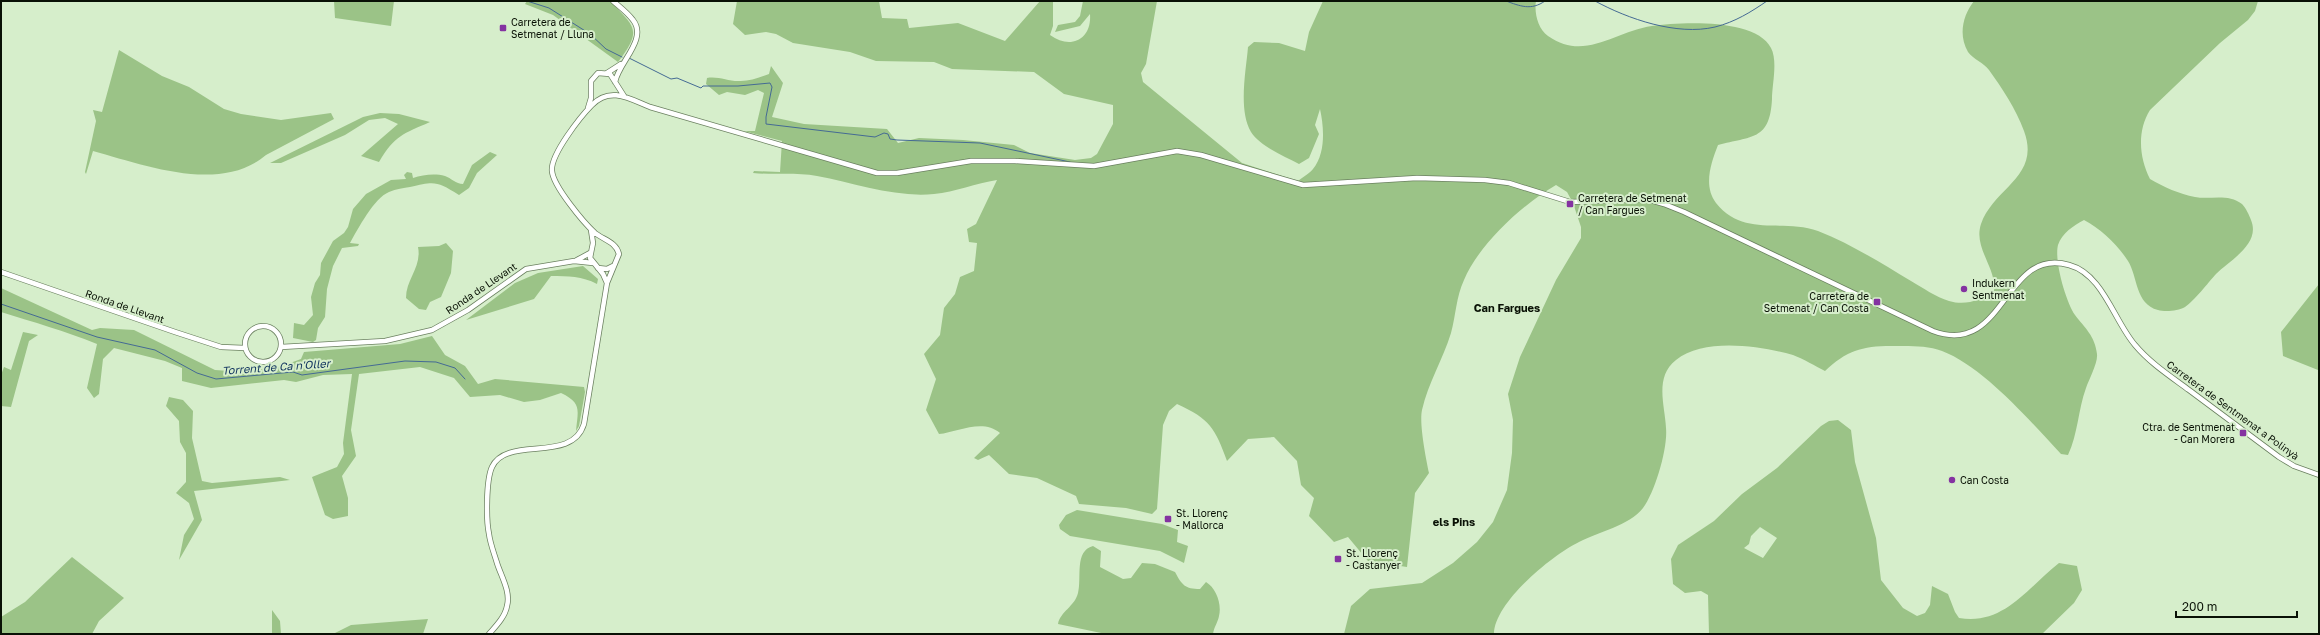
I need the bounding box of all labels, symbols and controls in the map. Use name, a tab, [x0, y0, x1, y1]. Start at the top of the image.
place label: Carretera de Setmenat / Lluna	[511, 16, 594, 40]
marker: Carretera de Setmenat / Lluna	[498, 23, 508, 33]
place label: Carretera de Setmenat / Can Fargues	[1578, 192, 1687, 216]
marker: Carretera de Setmenat / Can Fargues	[1565, 199, 1575, 209]
street label: Ronda de Llevant	[443, 260, 519, 316]
place label: Indukern Sentmenat	[1972, 277, 2025, 301]
marker: Indukern Sentmenat	[1959, 284, 1969, 294]
street label: Ronda de Llevant	[84, 287, 166, 325]
place label: Carretera de Setmenat / Can Costa	[1764, 290, 1869, 314]
marker: Carretera de Setmenat / Can Costa	[1872, 297, 1882, 307]
district label: Can Fargues	[1474, 301, 1540, 314]
water label: Torrent de Ca n'Oller	[222, 356, 332, 377]
street label: Carretera de Sentmenat a Polinyà	[2164, 358, 2302, 462]
place label: Ctra. de Sentmenat - Can Morera	[2142, 421, 2235, 445]
marker: Ctra. de Sentmenat - Can Morera	[2238, 428, 2248, 438]
place label: Can Costa	[1960, 474, 2009, 486]
marker: Can Costa	[1947, 475, 1957, 485]
place label: St. Llorenç - Mallorca	[1176, 507, 1228, 531]
marker: St. Llorenç - Mallorca	[1163, 514, 1173, 524]
district label: els Pins	[1433, 515, 1475, 528]
place label: St. Llorenç - Castanyer	[1346, 547, 1401, 571]
marker: St. Llorenç - Castanyer	[1333, 554, 1343, 564]
scale bar	[2176, 593, 2297, 619]
text: 200 m	[2182, 599, 2217, 614]

